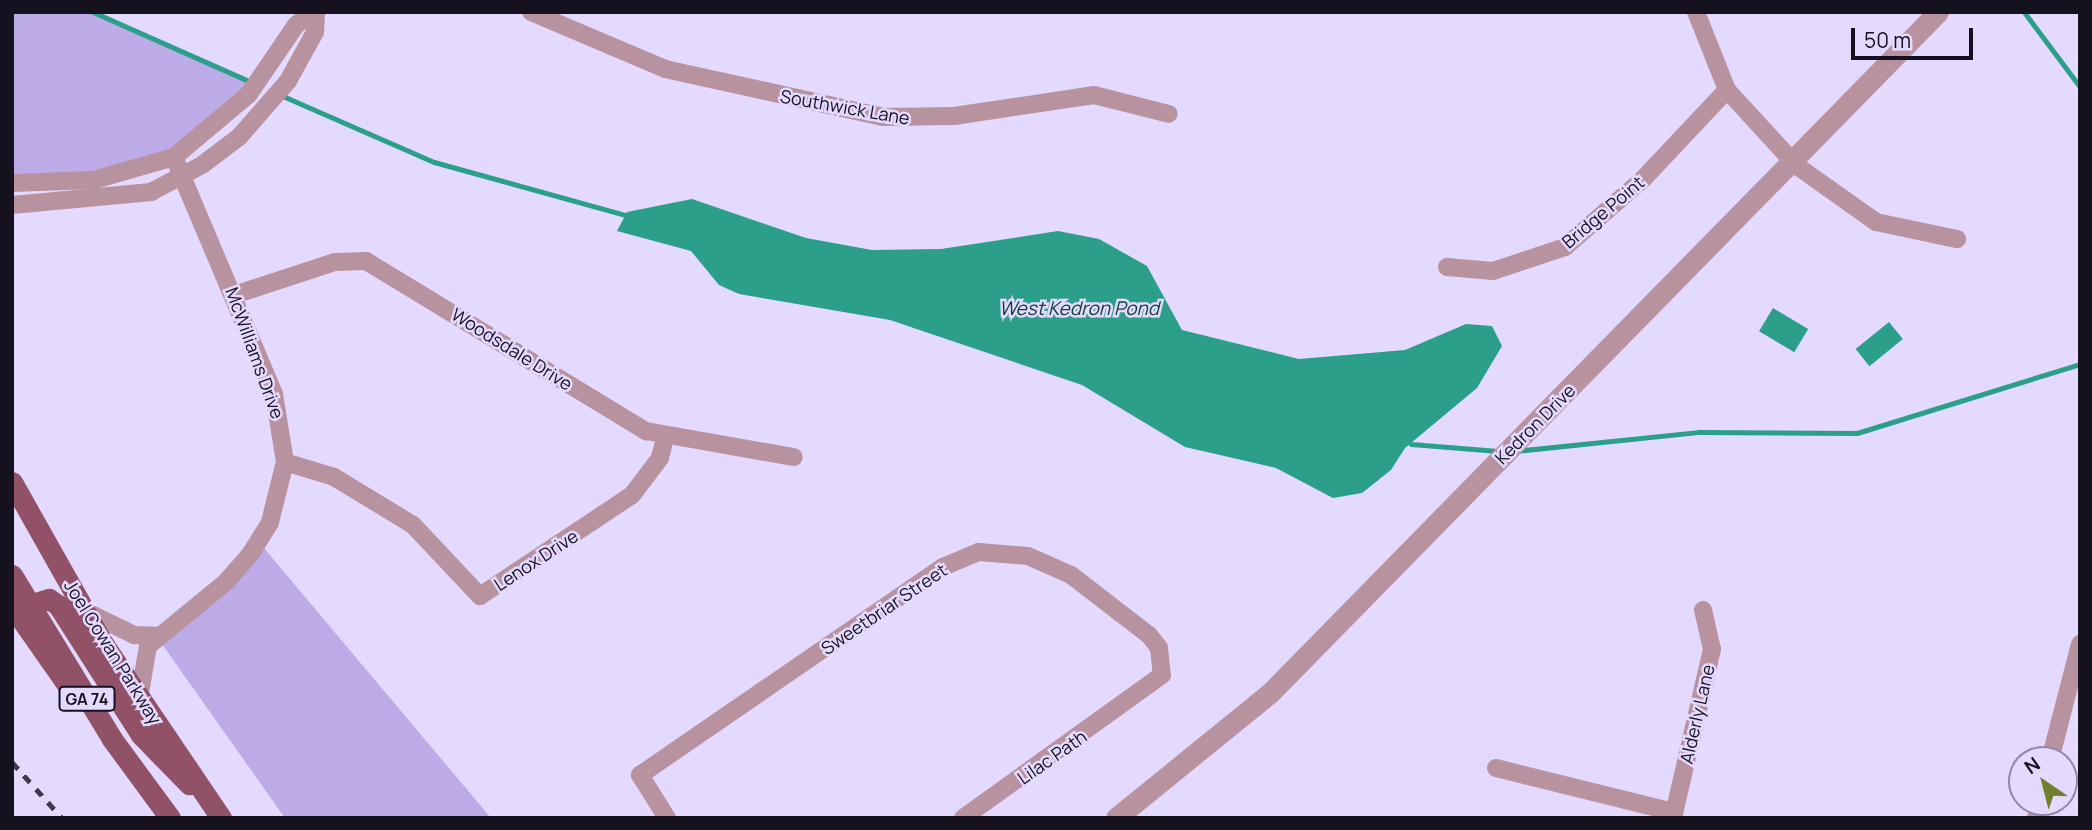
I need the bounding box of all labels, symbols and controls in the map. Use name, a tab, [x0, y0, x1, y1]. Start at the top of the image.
scale bar	[1854, 14, 1976, 58]
text: 50 m	[1864, 26, 1911, 54]
street label: Southwick Lane	[779, 85, 911, 129]
street label: Bridge Point	[1557, 171, 1649, 253]
street label: McWilliams Drive	[221, 284, 289, 422]
water label: West Kedron Pond	[999, 298, 1159, 320]
street label: Woodsdale Drive	[448, 303, 576, 395]
street label: Kedron Drive	[1490, 379, 1580, 469]
street label: Lenox Drive	[490, 525, 582, 595]
street label: Sweetbriar Street	[817, 559, 951, 659]
street label: Joel Cowan Parkway	[60, 576, 166, 728]
street label: Alderly Lane	[1675, 662, 1719, 766]
road number: GA 74	[57, 686, 117, 712]
street label: Lilac Path	[1013, 725, 1091, 789]
north arrow	[2008, 746, 2078, 816]
text: N	[2019, 751, 2045, 780]

